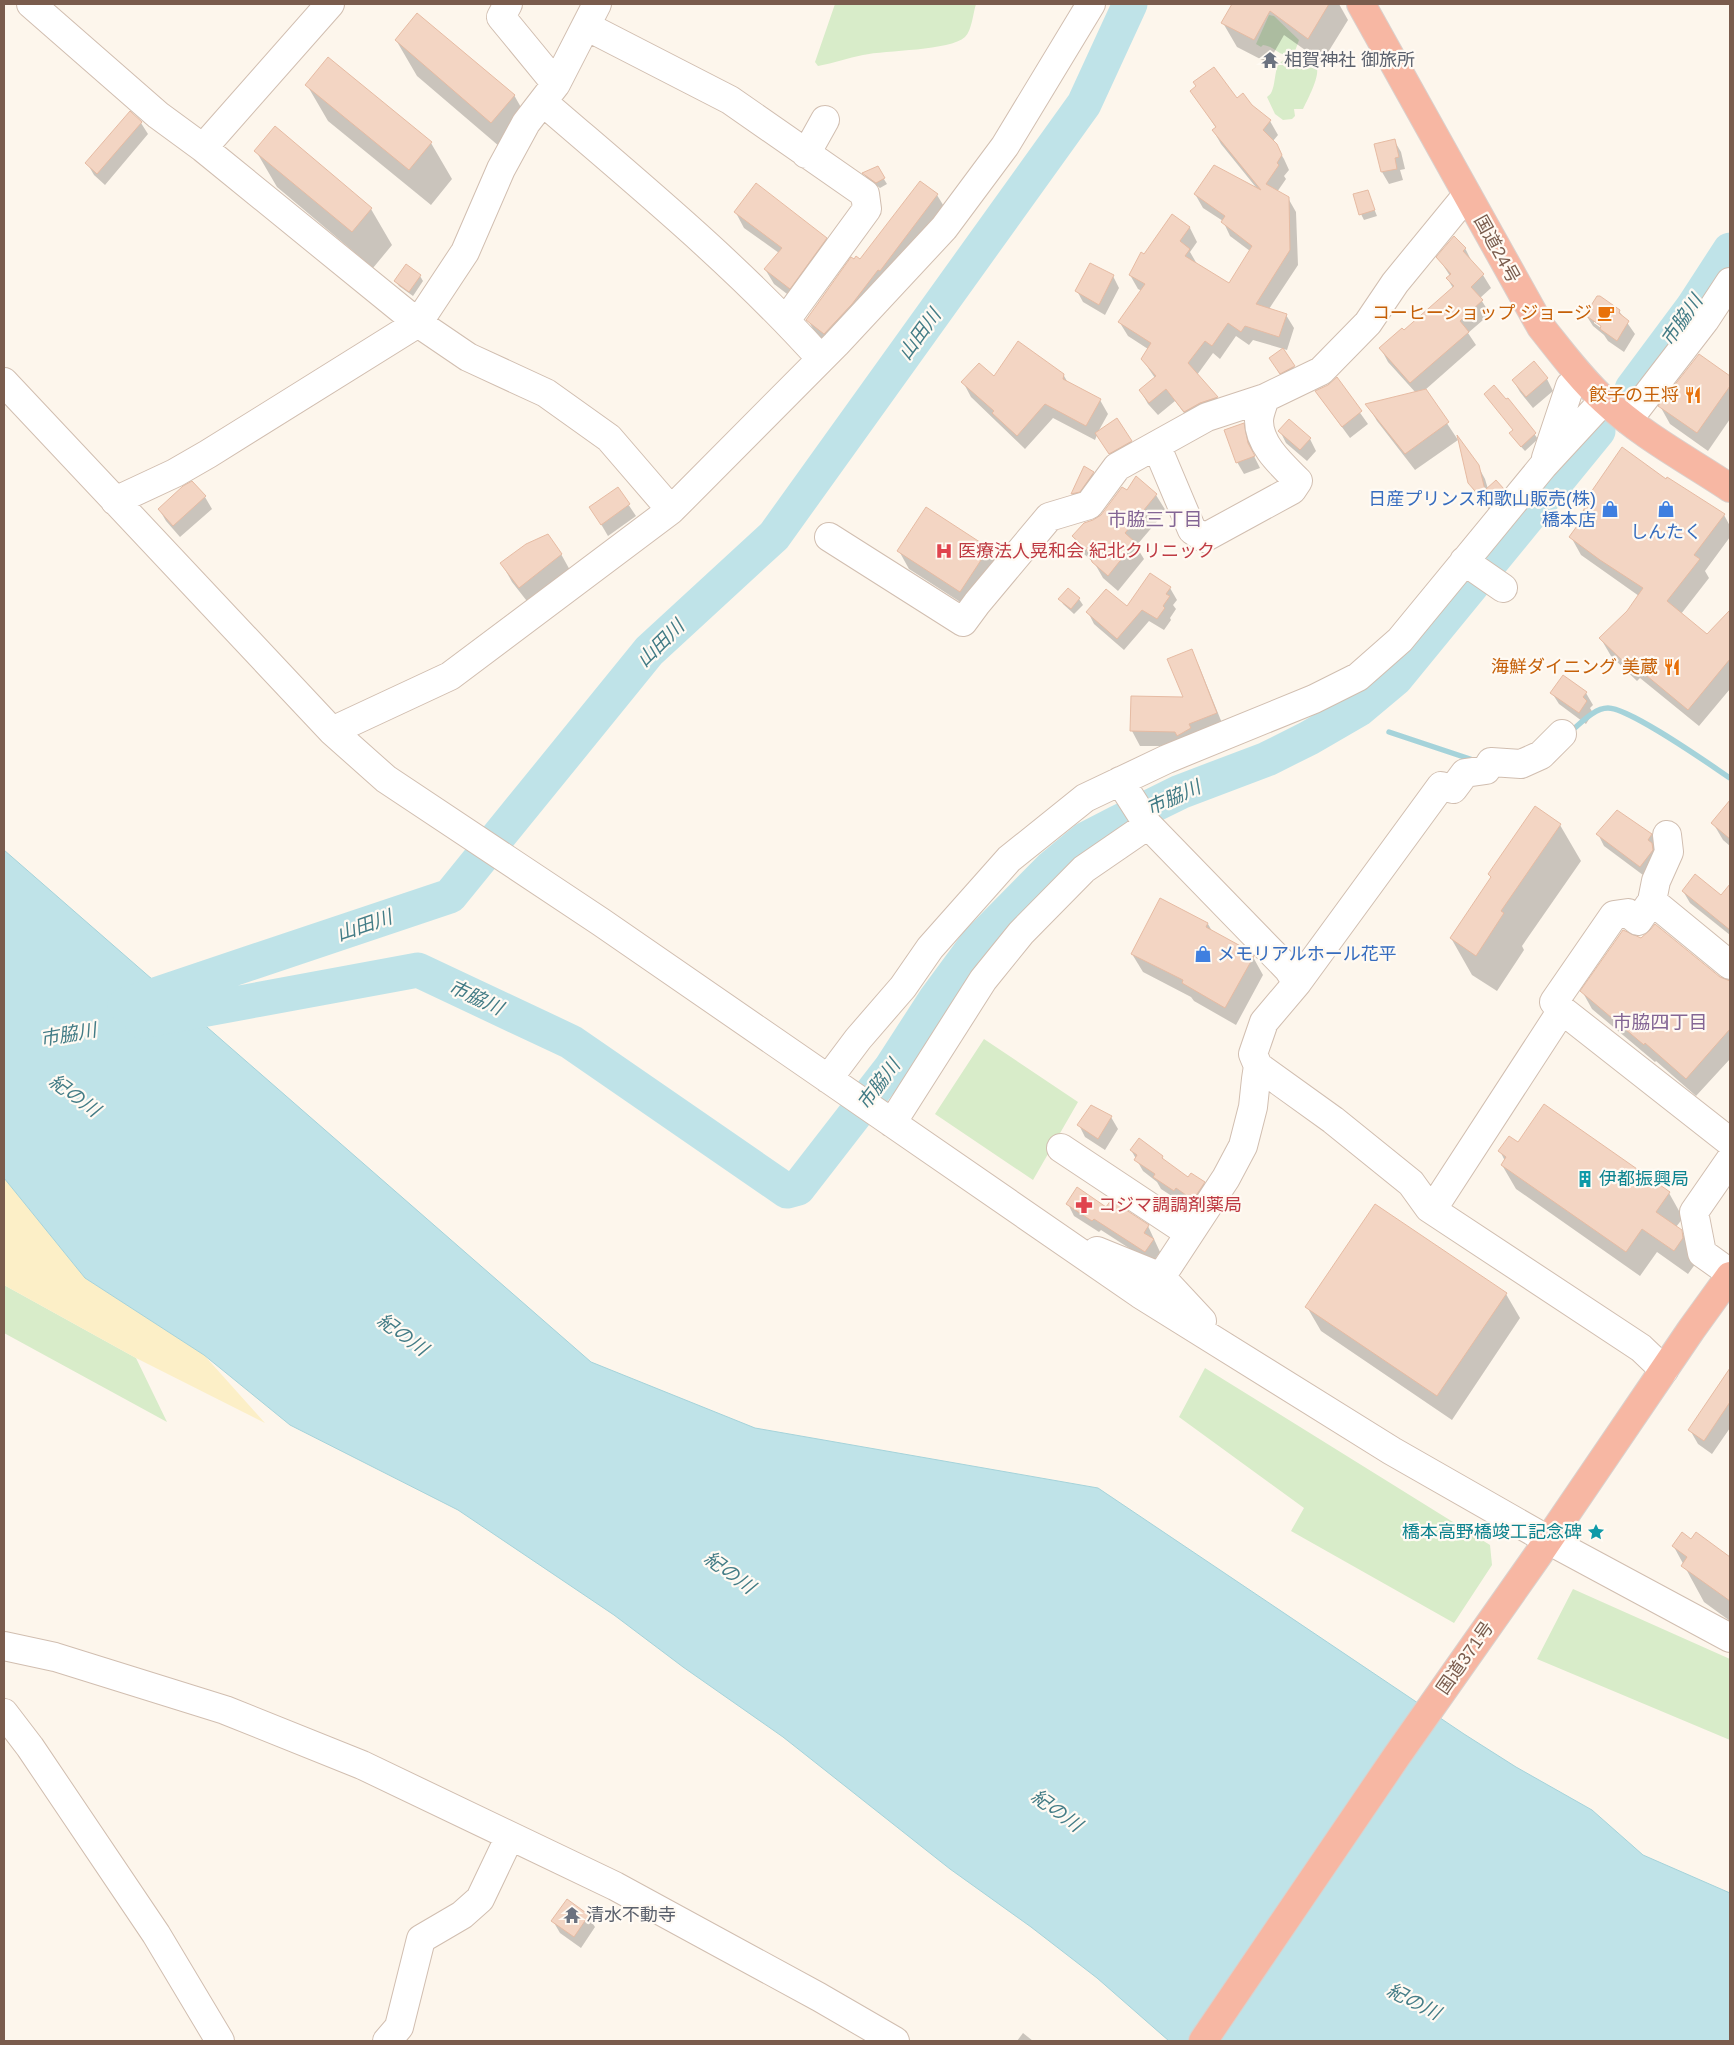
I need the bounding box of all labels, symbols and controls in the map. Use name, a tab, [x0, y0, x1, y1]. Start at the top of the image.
temple icon: 相賀神社 御旅所	[1260, 50, 1280, 70]
place label: 相賀神社 御旅所	[1284, 50, 1415, 70]
street label: 国道24号	[1470, 212, 1524, 286]
water label: 市脇川	[1656, 289, 1708, 350]
water label: 山田川	[894, 303, 946, 364]
place label: コーヒーショップ ジョージ	[1372, 303, 1592, 323]
cafe icon: コーヒーショップ ジョージ	[1596, 303, 1616, 323]
place label: 餃子の王将	[1589, 385, 1679, 405]
restaurant icon: 餃子の王将	[1683, 385, 1703, 405]
place label: 日産プリンス和歌山販売(株) 橋本店	[1368, 489, 1596, 530]
shop icon: 日産プリンス和歌山販売(株) 橋本店	[1600, 499, 1620, 519]
shop icon: しんたく	[1656, 499, 1676, 519]
district label: 市脇三丁目	[1107, 509, 1203, 530]
place label: しんたく	[1630, 522, 1702, 542]
hospital icon: 医療法人晃和会 紀北クリニック	[934, 541, 954, 561]
place label: 医療法人晃和会 紀北クリニック	[958, 541, 1215, 561]
water label: 山田川	[633, 614, 689, 671]
place label: 海鮮ダイニング 美蔵	[1491, 657, 1658, 677]
restaurant icon: 海鮮ダイニング 美蔵	[1662, 657, 1682, 677]
water label: 市脇川	[1143, 775, 1205, 819]
water label: 山田川	[334, 906, 396, 945]
shop icon: メモリアルホール花平	[1193, 944, 1213, 964]
place label: メモリアルホール花平	[1217, 944, 1397, 964]
water label: 市脇川	[446, 976, 508, 1020]
district label: 市脇四丁目	[1612, 1012, 1708, 1033]
water label: 市脇川	[38, 1019, 100, 1050]
water label: 市脇川	[853, 1054, 905, 1113]
water label: 紀の川	[45, 1070, 106, 1122]
building icon: 伊都振興局	[1575, 1169, 1595, 1189]
place label: 伊都振興局	[1599, 1169, 1689, 1189]
pharmacy icon: コジマ調調剤薬局	[1074, 1195, 1094, 1215]
place label: コジマ調調剤薬局	[1098, 1195, 1242, 1215]
water label: 紀の川	[373, 1309, 434, 1361]
place label: 橋本高野橋竣工記念碑	[1402, 1522, 1582, 1542]
place icon: 橋本高野橋竣工記念碑	[1586, 1522, 1606, 1542]
water label: 紀の川	[700, 1547, 761, 1599]
street label: 国道371号	[1433, 1618, 1497, 1698]
water label: 紀の川	[1027, 1785, 1088, 1837]
temple icon: 清水不動寺	[562, 1905, 582, 1925]
place label: 清水不動寺	[586, 1905, 676, 1925]
water label: 紀の川	[1384, 1979, 1446, 2025]

